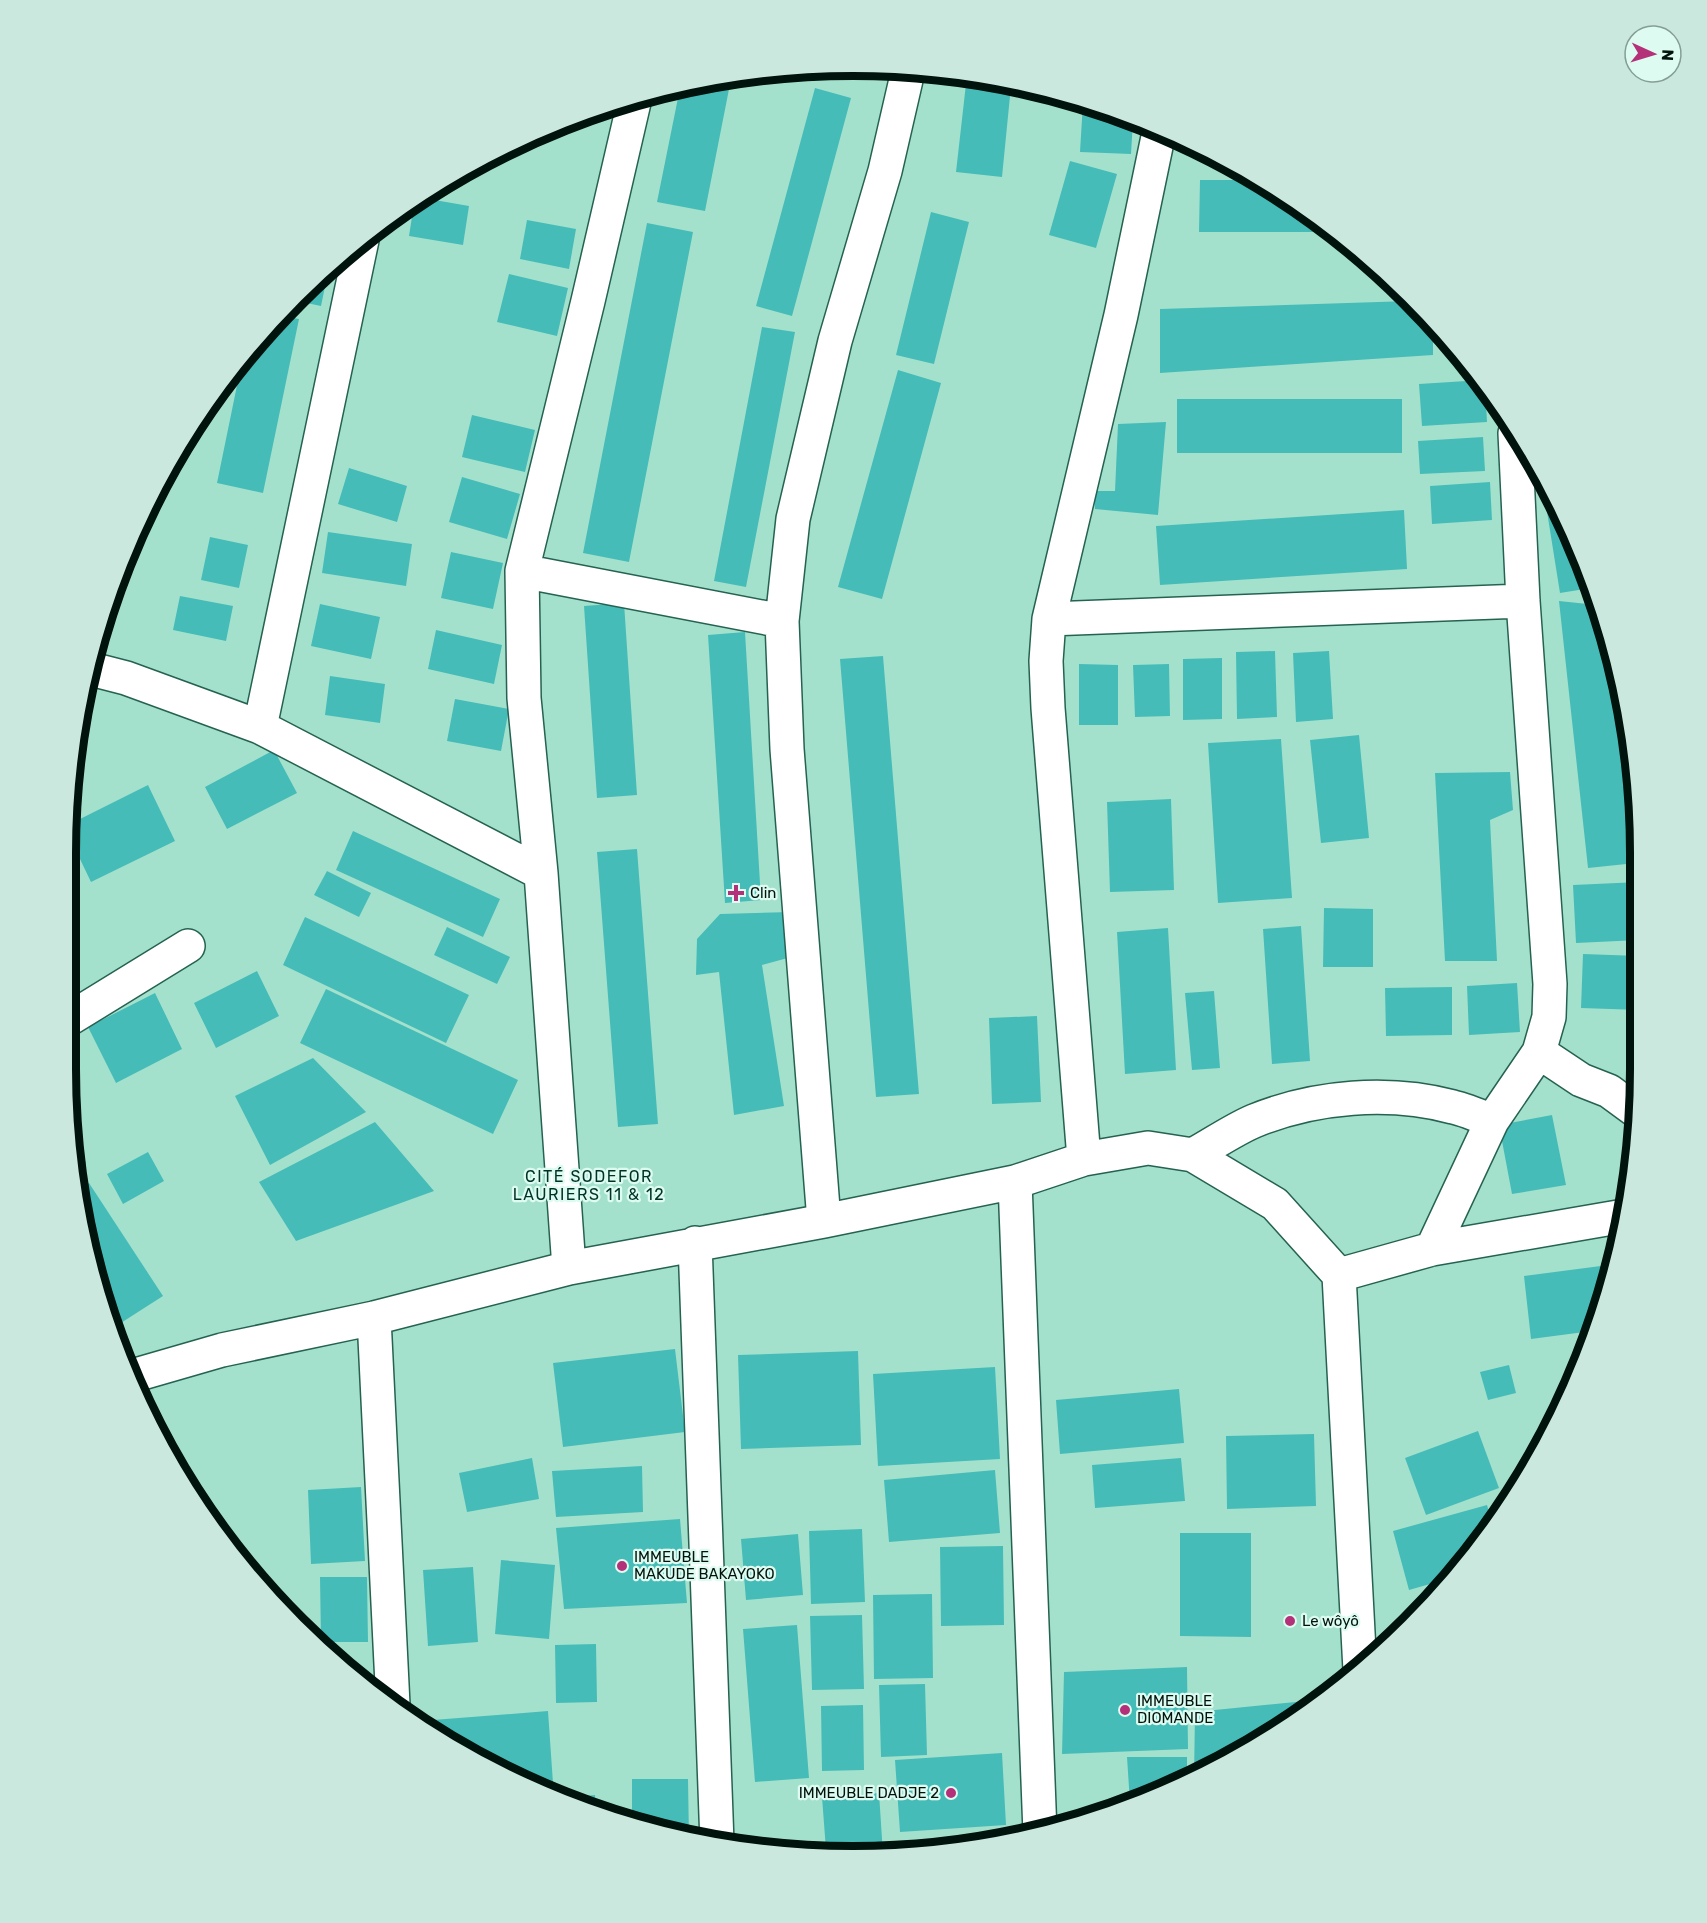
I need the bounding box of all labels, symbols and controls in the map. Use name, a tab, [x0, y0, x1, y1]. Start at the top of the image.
north arrow	[1623, 24, 1683, 84]
text: N	[1658, 49, 1677, 61]
marker: Clin	[727, 884, 745, 902]
place label: Clin	[750, 884, 776, 902]
district label: CITÉ SODEFOR LAURIERS 11 & 12	[513, 1167, 665, 1204]
place label: IMMEUBLE MAKUDE BAKAYOKO	[634, 1548, 775, 1583]
marker: IMMEUBLE MAKUDE BAKAYOKO	[615, 1559, 629, 1573]
place label: Le wôyô	[1302, 1612, 1359, 1630]
marker: Le wôyô	[1283, 1614, 1297, 1628]
place label: IMMEUBLE DIOMANDE	[1137, 1692, 1213, 1727]
marker: IMMEUBLE DIOMANDE	[1118, 1703, 1132, 1717]
place label: IMMEUBLE DADJE 2	[799, 1784, 939, 1802]
marker: IMMEUBLE DADJE 2	[944, 1786, 958, 1800]

